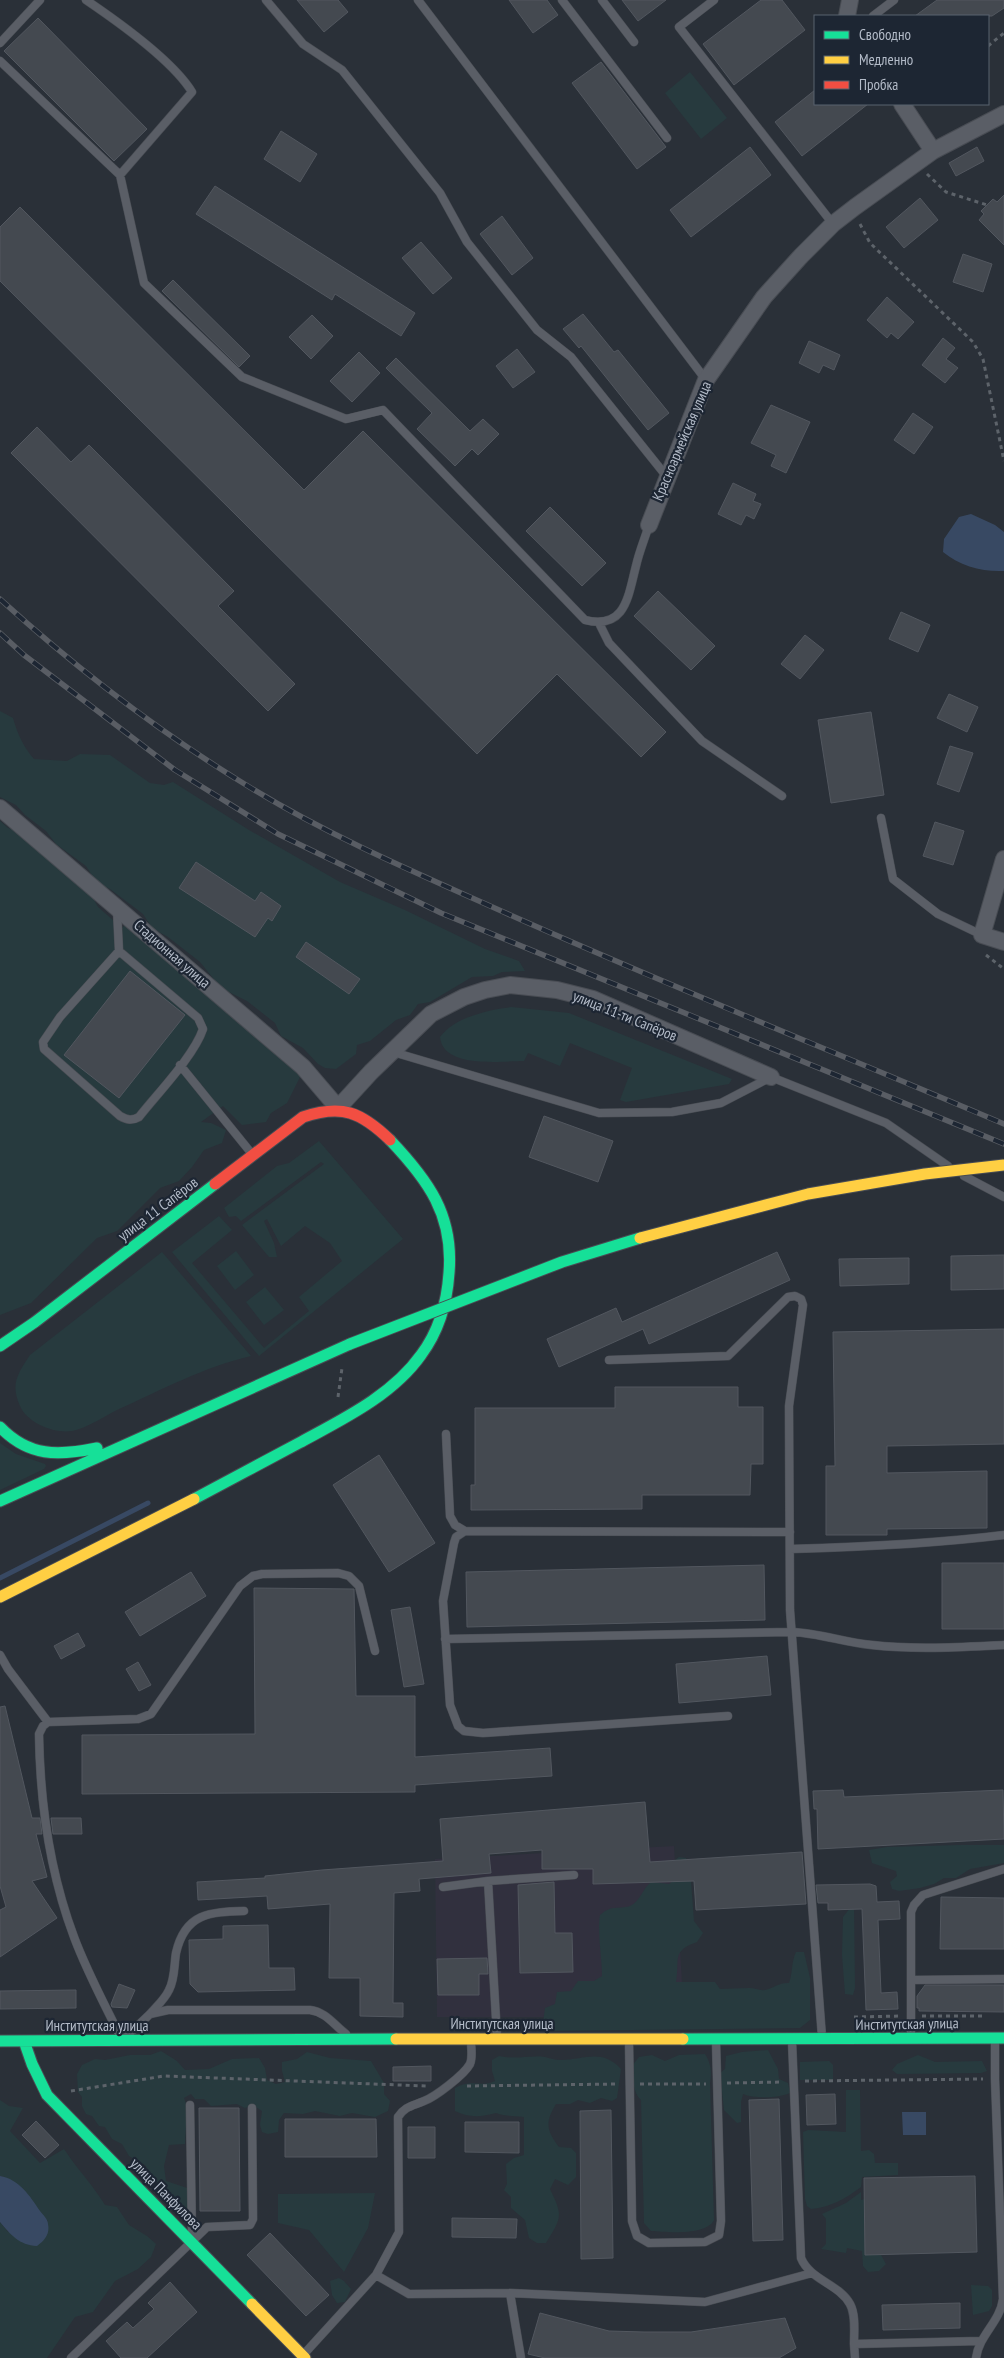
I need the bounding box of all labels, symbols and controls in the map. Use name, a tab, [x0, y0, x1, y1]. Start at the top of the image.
legend	[814, 15, 989, 105]
text: Свободно	[859, 25, 911, 44]
text: Медленно	[859, 50, 913, 69]
text: Пробка	[859, 75, 898, 94]
street label: Красноармейская улица	[648, 378, 715, 504]
street label: Стадионная улица	[130, 915, 215, 992]
street label: улица 11-ти Сапёров	[570, 986, 680, 1045]
street label: улица 11 Сапёров	[114, 1172, 201, 1245]
street label: Институтская улица	[855, 2013, 959, 2034]
street label: Институтская улица	[450, 2014, 554, 2033]
street label: Институтская улица	[45, 2016, 149, 2035]
street label: улица Панфилова	[126, 2154, 206, 2234]

